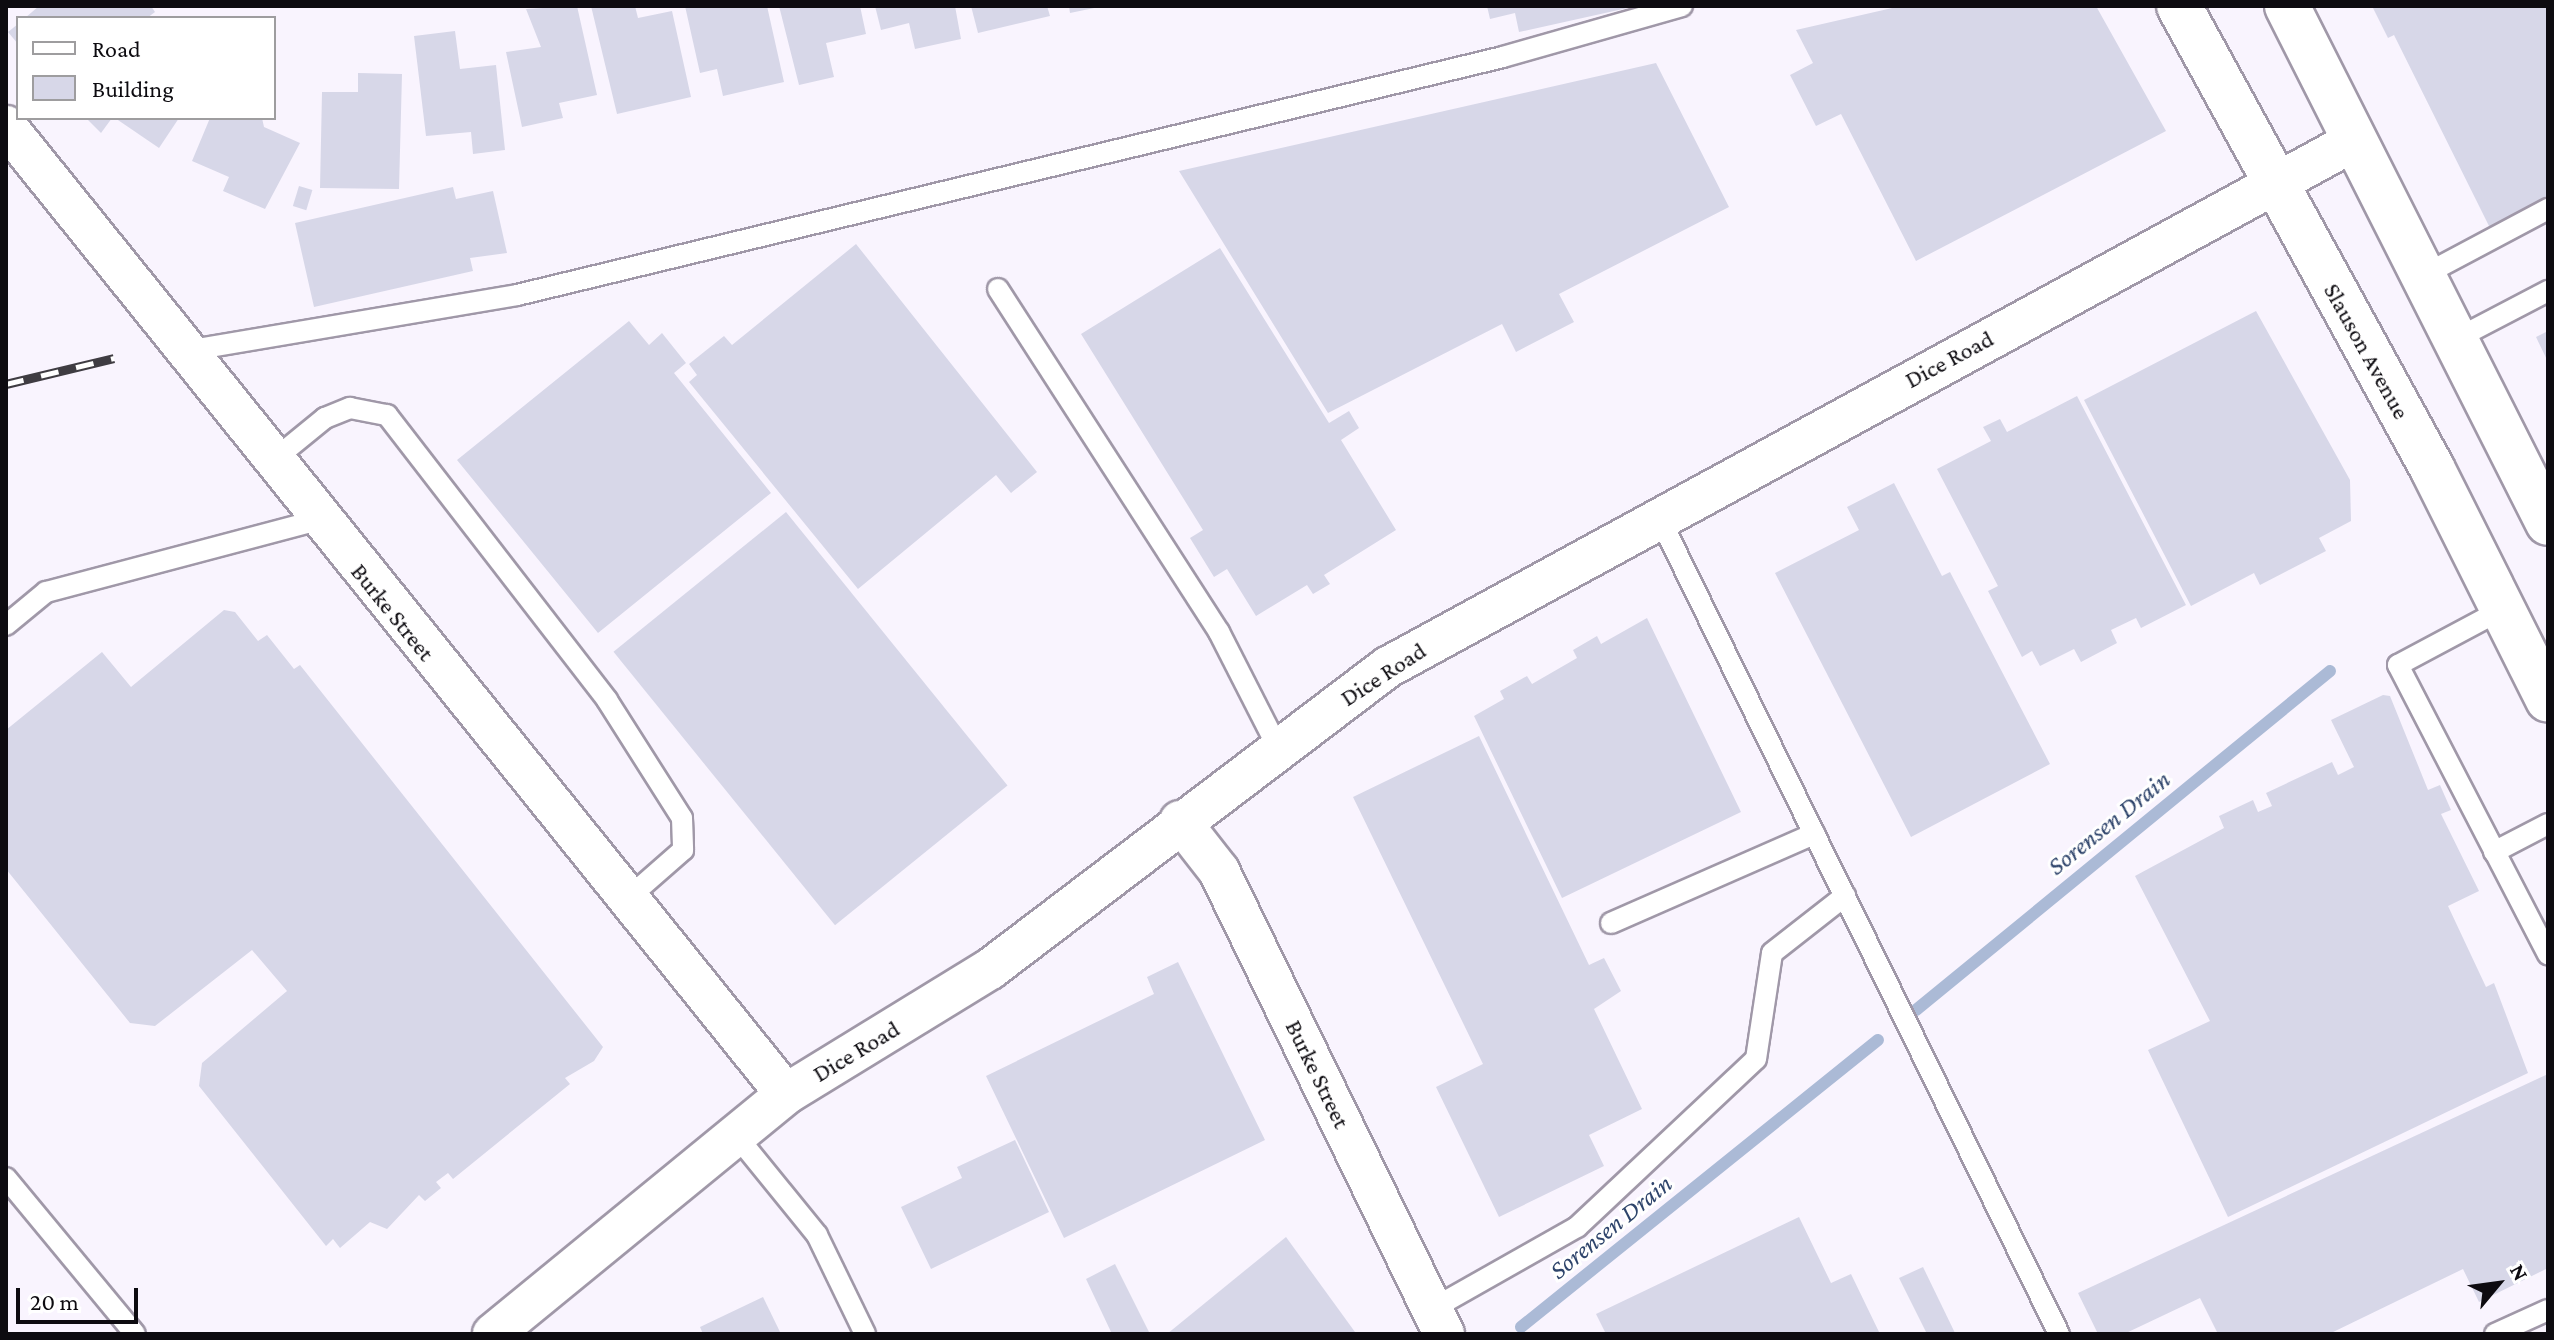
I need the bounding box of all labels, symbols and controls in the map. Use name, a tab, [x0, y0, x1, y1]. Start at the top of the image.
legend	[16, 16, 276, 120]
text: Road	[92, 35, 141, 62]
text: Building	[92, 75, 174, 102]
street label: Slauson Avenue	[2318, 278, 2416, 424]
street label: Dice Road	[1900, 324, 1998, 394]
street label: Burke Street	[345, 558, 441, 666]
street label: Dice Road	[1335, 636, 1431, 712]
water label: Sorensen Drain	[2041, 764, 2177, 882]
street label: Dice Road	[808, 1014, 904, 1088]
street label: Burke Street	[1279, 1015, 1357, 1133]
water label: Sorensen Drain	[1543, 1168, 1679, 1286]
north arrow	[2458, 1244, 2538, 1324]
text: N	[2505, 1260, 2534, 1285]
scale bar	[20, 1272, 142, 1322]
text: 20 m	[30, 1288, 79, 1315]

